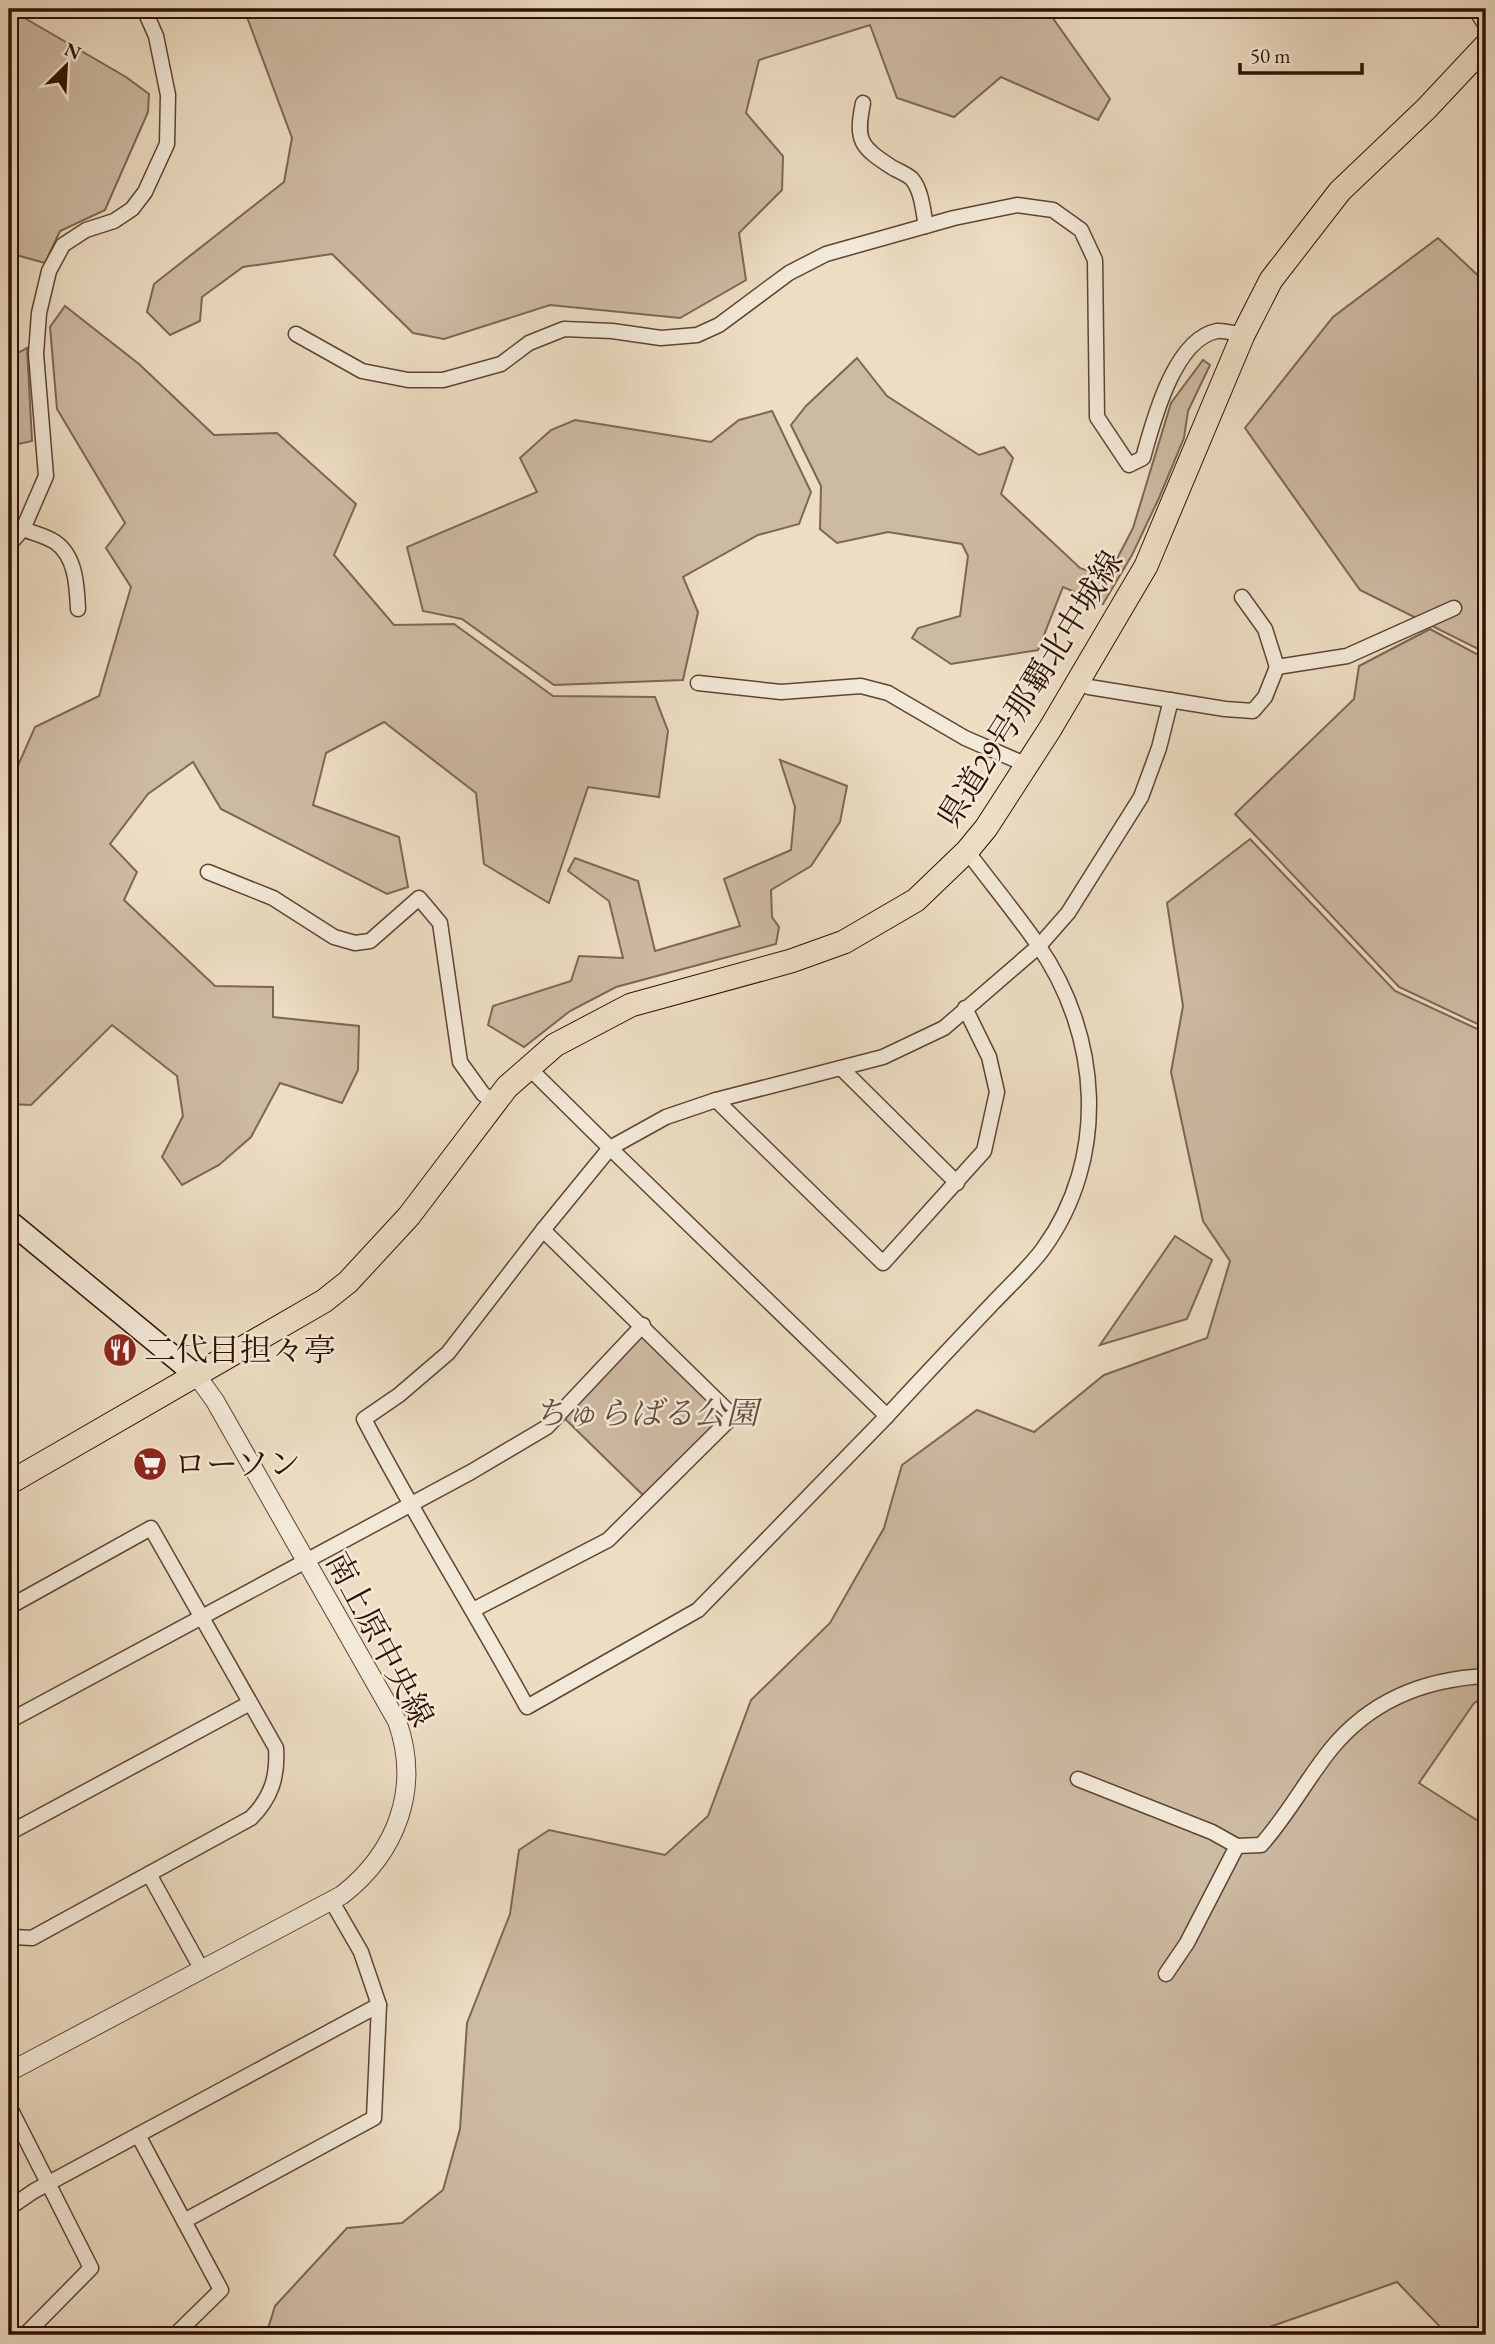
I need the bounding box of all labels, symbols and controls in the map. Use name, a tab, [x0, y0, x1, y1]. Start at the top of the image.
north arrow	[32, 32, 102, 102]
scale bar	[1240, 32, 1362, 76]
text: N	[61, 36, 85, 66]
text: 50 m	[1250, 42, 1291, 69]
street label: 県道29号那覇北中城線	[928, 543, 1132, 835]
place label: 二代目担々亭	[144, 1329, 336, 1371]
restaurant icon: 二代目担々亭	[101, 1331, 139, 1369]
park label: ちゅらばる公園	[534, 1392, 763, 1434]
place label: ローソン	[174, 1443, 301, 1485]
supermarket icon: ローソン	[131, 1445, 169, 1483]
street label: 南上原中央線	[316, 1544, 444, 1734]

